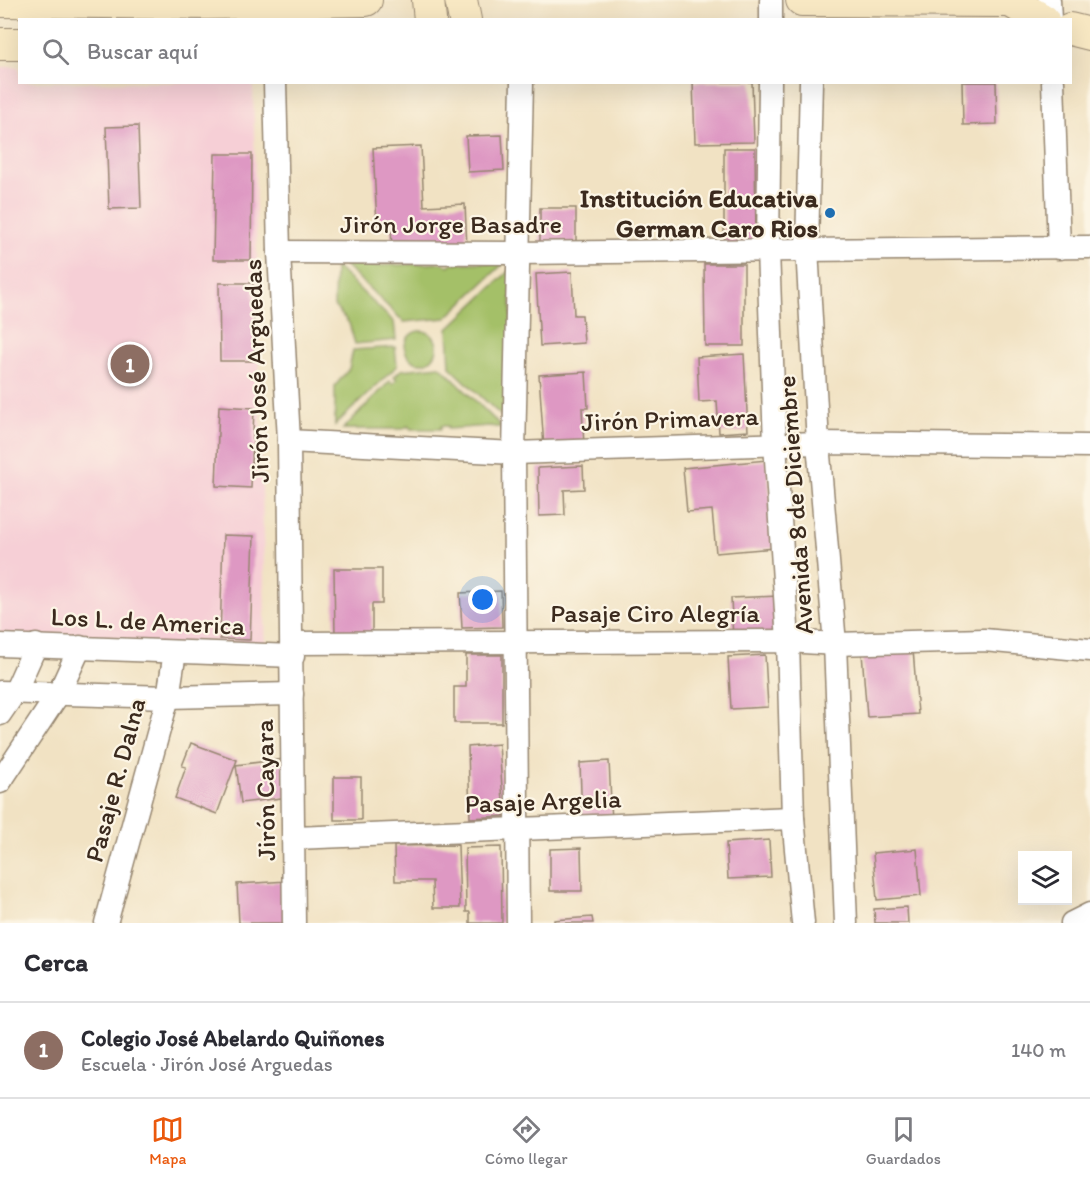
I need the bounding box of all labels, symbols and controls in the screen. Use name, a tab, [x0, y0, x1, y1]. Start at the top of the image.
search box	[18, 18, 1072, 84]
icon: search	[39, 35, 72, 68]
text: Buscar aquí	[87, 38, 198, 65]
place label: Institución Educativa German Caro Rios	[580, 182, 818, 244]
marker: Institución Educativa German Caro Rios	[823, 206, 837, 220]
street label: Jirón Jorge Basadre	[340, 208, 562, 240]
street label: Jirón José Arguedas	[236, 259, 276, 483]
pin: 1	[110, 342, 150, 386]
street label: Avenida 8 de Diciembre	[770, 374, 820, 636]
street label: Jirón Primavera	[581, 400, 760, 438]
your location	[468, 585, 497, 614]
street label: Pasaje Ciro Alegría	[550, 597, 760, 629]
street label: Los L. de America	[50, 600, 246, 642]
street label: Pasaje R. Dalna	[78, 694, 152, 866]
street label: Jirón Cayara	[248, 718, 282, 861]
street label: Pasaje Argelia	[464, 782, 622, 820]
map controls	[1018, 851, 1072, 905]
button: layers	[1018, 851, 1072, 905]
text: Cerca	[24, 946, 88, 978]
text: Colegio José Abelardo Quiñones	[81, 1025, 384, 1052]
text: 1	[39, 1038, 48, 1062]
text: 140 m	[1011, 1038, 1066, 1062]
text: Escuela · Jirón José Arguedas	[81, 1052, 333, 1076]
tab: Mapa	[149, 1113, 186, 1168]
tab: Cómo llegar	[485, 1113, 568, 1168]
tab: Guardados	[866, 1113, 941, 1168]

